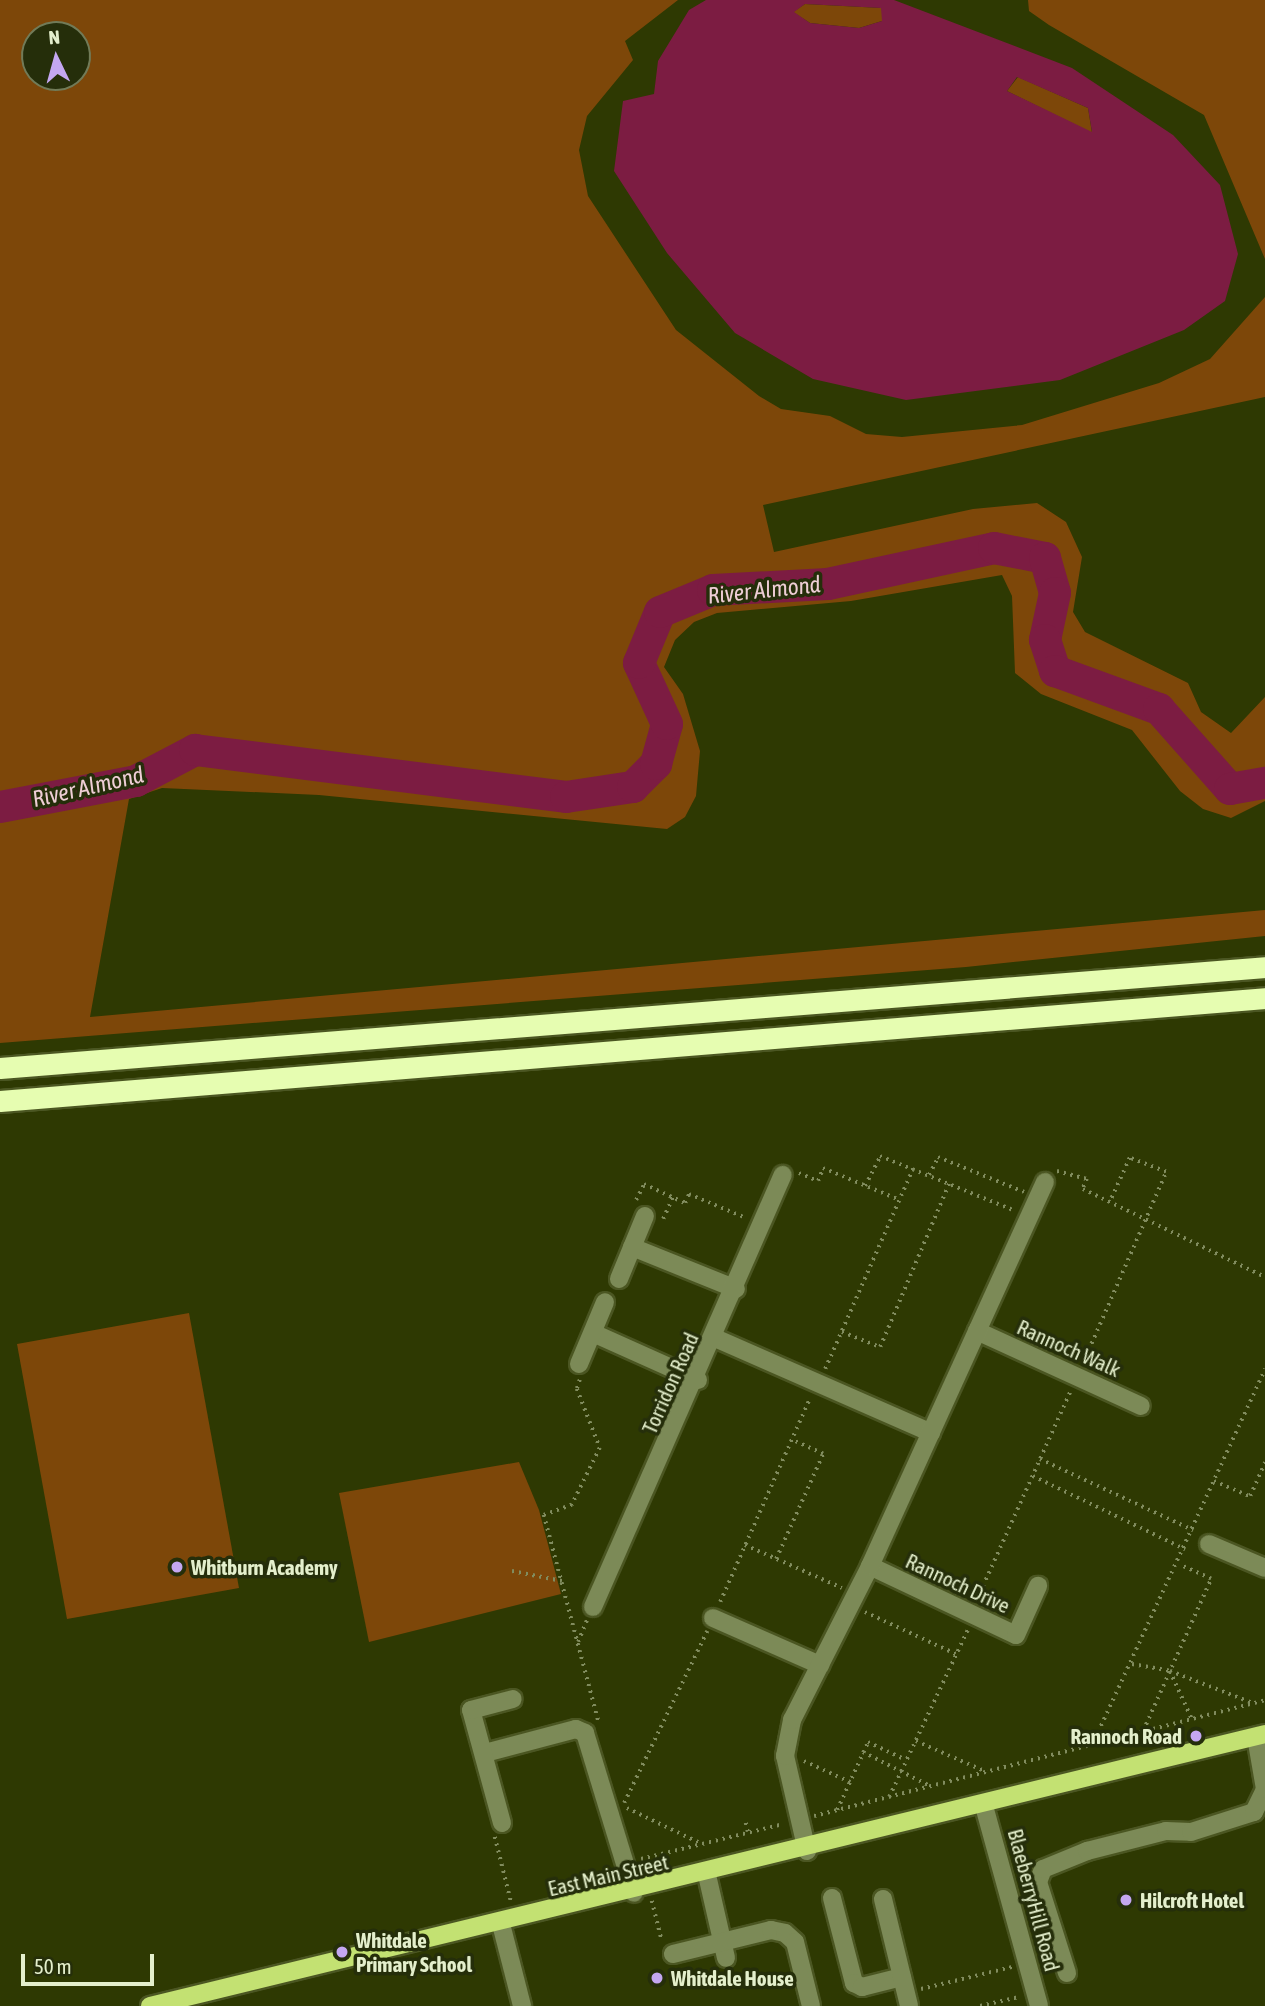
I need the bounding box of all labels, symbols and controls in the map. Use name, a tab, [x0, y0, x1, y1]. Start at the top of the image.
north arrow	[21, 21, 91, 91]
text: N	[48, 26, 61, 49]
water label: River Almond	[706, 570, 822, 610]
water label: River Almond	[30, 761, 146, 813]
street label: Rannoch Walk	[1013, 1314, 1125, 1382]
street label: Torridon Road	[637, 1329, 703, 1437]
street label: Rannoch Drive	[902, 1548, 1014, 1618]
place label: Whitburn Academy	[191, 1554, 338, 1580]
marker: Whitburn Academy	[169, 1559, 185, 1575]
place label: Rannoch Road	[1071, 1723, 1182, 1749]
marker: Rannoch Road	[1188, 1728, 1204, 1744]
street label: BlaeberryHill Road	[1003, 1826, 1065, 1974]
street label: East Main Street	[545, 1849, 671, 1901]
place label: Hilcroft Hotel	[1140, 1887, 1244, 1913]
marker: Hilcroft Hotel	[1118, 1892, 1134, 1908]
place label: Whitdale Primary School	[356, 1927, 472, 1977]
scale bar	[24, 1940, 158, 1984]
marker: Whitdale Primary School	[334, 1944, 350, 1960]
text: 50 m	[34, 1954, 72, 1978]
place label: Whitdale House	[671, 1965, 794, 1991]
marker: Whitdale House	[649, 1970, 665, 1986]

